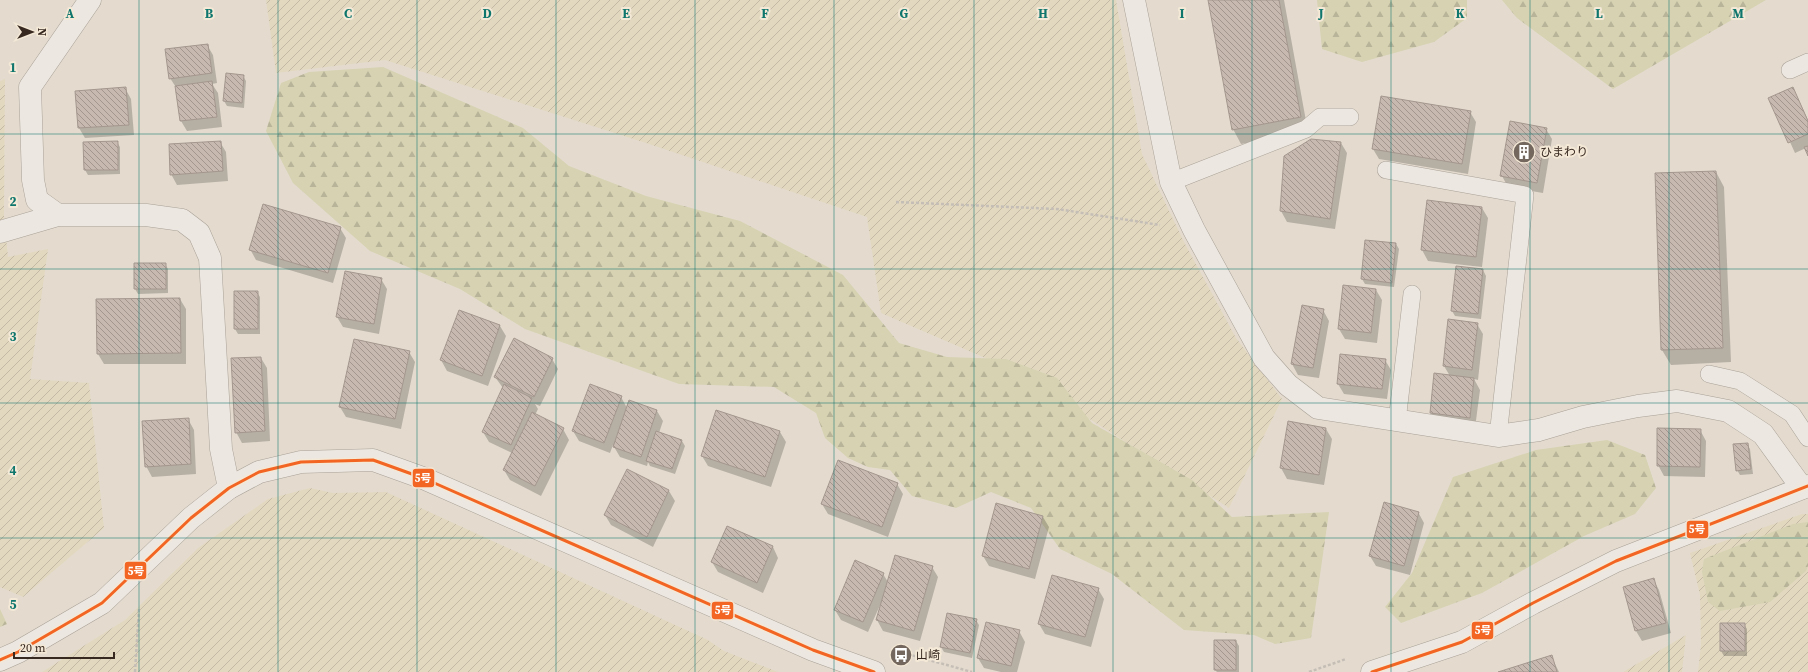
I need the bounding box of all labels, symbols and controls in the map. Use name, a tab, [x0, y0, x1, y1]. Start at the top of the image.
text: A	[66, 5, 75, 22]
text: B	[205, 5, 214, 22]
text: C	[344, 5, 352, 22]
text: D	[482, 5, 492, 22]
text: E	[622, 5, 630, 22]
text: F	[761, 5, 769, 22]
text: G	[900, 5, 909, 22]
text: H	[1038, 5, 1048, 22]
text: I	[1179, 5, 1185, 22]
text: J	[1317, 5, 1324, 22]
text: K	[1455, 5, 1465, 22]
text: L	[1595, 5, 1603, 22]
text: M	[1732, 5, 1744, 22]
north arrow	[12, 12, 52, 52]
text: N	[34, 28, 49, 36]
text: 1	[9, 59, 17, 76]
building icon: ひまわり	[1511, 139, 1537, 165]
place label: ひまわり	[1540, 144, 1588, 160]
text: 2	[9, 193, 17, 210]
text: 3	[9, 328, 17, 345]
text: 4	[9, 462, 17, 479]
line badge: 5号	[412, 468, 435, 488]
text: 5号	[415, 471, 431, 486]
line badge: 5号	[1686, 520, 1709, 539]
text: 5号	[1689, 522, 1705, 537]
line badge: 5号	[124, 561, 147, 580]
text: 5号	[128, 564, 144, 579]
text: 5	[9, 596, 17, 613]
line badge: 5号	[711, 601, 734, 620]
text: 5号	[715, 603, 731, 618]
line badge: 5号	[1471, 621, 1494, 640]
text: 5号	[1475, 623, 1491, 638]
scale bar	[14, 634, 114, 660]
text: 20 m	[20, 640, 46, 656]
bus stop icon: 山崎	[888, 642, 914, 668]
place label: 山崎	[916, 647, 940, 663]

